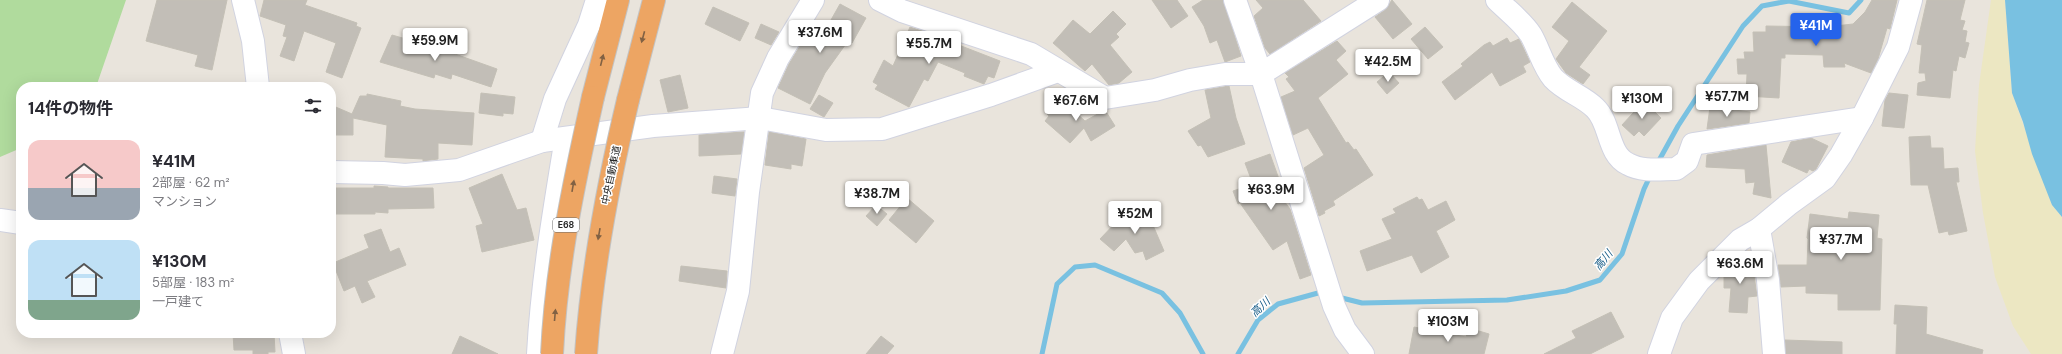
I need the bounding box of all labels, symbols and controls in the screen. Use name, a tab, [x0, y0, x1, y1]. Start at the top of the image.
pin: ¥41M	[1792, 13, 1840, 47]
text: ¥41M	[1799, 17, 1833, 34]
pin: ¥37.6M	[787, 20, 853, 54]
text: ¥37.6M	[797, 24, 843, 41]
pin: ¥59.9M	[402, 28, 468, 62]
one-way arrow	[640, 31, 646, 44]
pin: ¥55.7M	[896, 31, 962, 65]
text: ¥59.9M	[412, 32, 458, 49]
text: ¥55.7M	[906, 35, 952, 52]
pin: ¥42.5M	[1355, 49, 1421, 83]
one-way arrow	[600, 53, 606, 66]
text: ¥42.5M	[1364, 53, 1412, 70]
pin: ¥57.7M	[1694, 84, 1760, 118]
pin: ¥130M	[1614, 86, 1670, 120]
pin: ¥67.6M	[1043, 88, 1109, 122]
text: ¥57.7M	[1705, 88, 1749, 105]
text: ¥130M	[1621, 90, 1663, 107]
text: ¥67.6M	[1053, 92, 1099, 109]
icon: filters	[302, 95, 324, 117]
text: 14件の物件	[28, 97, 113, 119]
street label: 中央自動車道	[598, 144, 624, 206]
text: ¥41M	[152, 150, 195, 172]
icon: home	[60, 156, 108, 204]
text: 2部屋 · 62 m²	[152, 174, 230, 191]
pin: ¥63.9M	[1238, 177, 1304, 211]
one-way arrow	[570, 180, 576, 193]
pin: ¥38.7M	[844, 181, 910, 215]
text: ¥63.9M	[1247, 181, 1295, 198]
text: ¥38.7M	[854, 185, 900, 202]
text: マンション	[152, 193, 217, 210]
pin: ¥52M	[1111, 201, 1159, 235]
text: ¥52M	[1117, 205, 1153, 222]
road number: E68	[553, 218, 579, 232]
pin: ¥37.7M	[1808, 227, 1874, 261]
one-way arrow	[596, 228, 602, 240]
text: ¥37.7M	[1819, 231, 1863, 248]
water label: 高川	[1591, 246, 1616, 273]
text: ¥130M	[152, 250, 207, 272]
pin: ¥63.6M	[1707, 251, 1773, 285]
text: ¥63.6M	[1716, 255, 1764, 272]
icon: home	[60, 256, 108, 304]
text: 5部屋 · 183 m²	[152, 274, 234, 291]
text: 一戸建て	[152, 293, 204, 310]
water label: 高川	[1247, 294, 1274, 320]
one-way arrow	[552, 309, 558, 321]
pin: ¥103M	[1420, 309, 1476, 343]
text: ¥103M	[1427, 313, 1469, 330]

